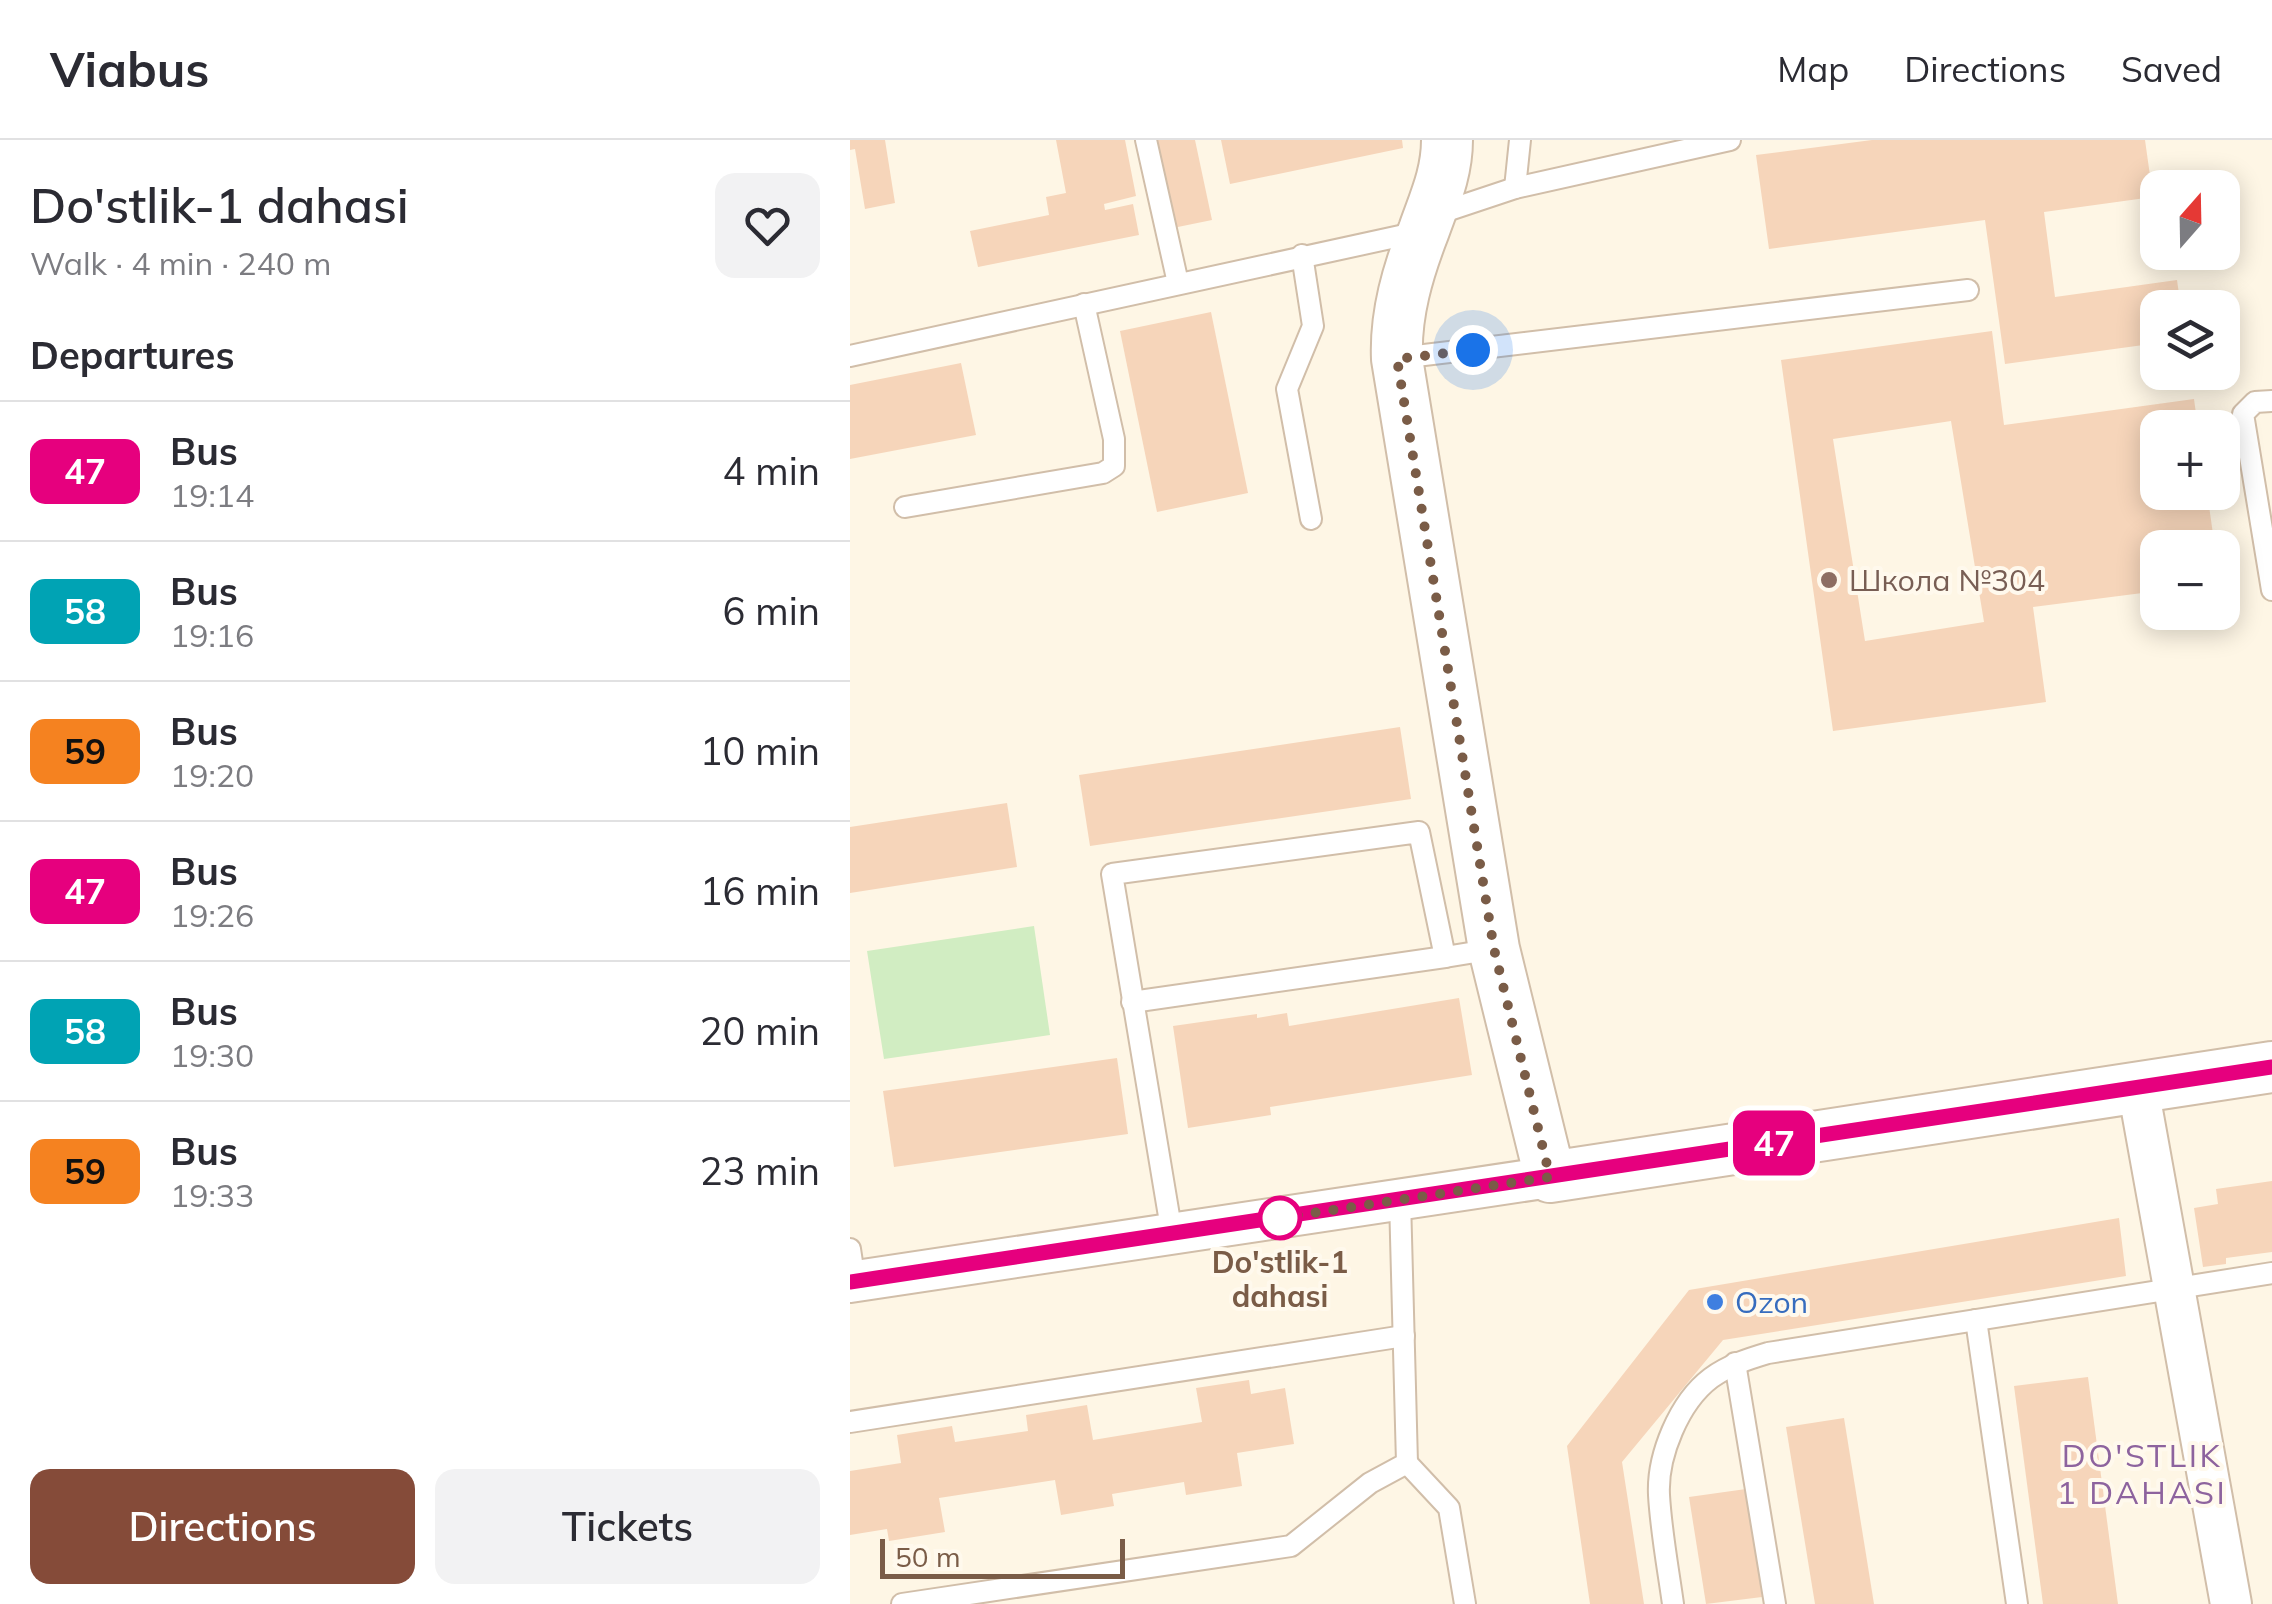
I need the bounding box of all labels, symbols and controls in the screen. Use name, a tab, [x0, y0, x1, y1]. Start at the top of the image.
text: Viabus	[50, 39, 209, 99]
text: Map	[1777, 47, 1849, 91]
text: Directions	[1904, 47, 2066, 91]
text: Saved	[2121, 47, 2222, 91]
north arrow	[2140, 170, 2240, 270]
map controls	[2140, 170, 2240, 630]
button: heart	[715, 173, 820, 278]
text: Do'stlik-1 dahasi	[30, 175, 409, 235]
text: Walk · 4 min · 240 m	[30, 243, 331, 283]
button: layers	[2140, 290, 2240, 390]
your location	[1448, 325, 1498, 375]
text: Departures	[30, 331, 234, 379]
button: +	[2140, 410, 2240, 510]
text: Bus	[170, 427, 238, 475]
text: 4 min	[723, 447, 820, 495]
text: 47	[64, 449, 106, 493]
text: 19:14	[170, 475, 254, 515]
button: −	[2140, 530, 2240, 630]
place label: Школа №304	[1849, 561, 2045, 599]
text: Bus	[170, 567, 238, 615]
marker: Школа №304	[1818, 569, 1840, 591]
text: 6 min	[723, 587, 820, 635]
text: 58	[64, 589, 106, 633]
text: 19:16	[170, 615, 254, 655]
text: Bus	[170, 707, 238, 755]
text: 10 min	[700, 727, 820, 775]
text: 59	[64, 729, 106, 773]
text: 19:20	[170, 755, 254, 795]
text: Bus	[170, 847, 238, 895]
text: 16 min	[700, 867, 820, 915]
text: 47	[64, 869, 106, 913]
text: 19:26	[170, 895, 254, 935]
text: Bus	[170, 987, 238, 1035]
text: 20 min	[700, 1007, 820, 1055]
text: 58	[64, 1009, 106, 1053]
text: 19:30	[170, 1035, 254, 1075]
line badge: 47	[1729, 1110, 1819, 1176]
text: 47	[1753, 1121, 1795, 1165]
text: Bus	[170, 1127, 238, 1175]
text: 23 min	[700, 1147, 820, 1195]
text: 59	[64, 1149, 106, 1193]
text: 19:33	[170, 1175, 254, 1215]
marker: Do'stlik-1 dahasi	[1259, 1197, 1301, 1239]
place label: Do'stlik-1 dahasi	[1212, 1243, 1348, 1315]
place label: Ozon	[1735, 1283, 1808, 1321]
marker: Ozon	[1704, 1291, 1726, 1313]
district label: DO'STLIK 1 DAHASI	[2057, 1435, 2227, 1512]
button: Directions	[30, 1469, 415, 1584]
button: Tickets	[435, 1469, 820, 1584]
scale bar	[880, 1534, 1125, 1578]
text: 50 m	[895, 1539, 961, 1574]

